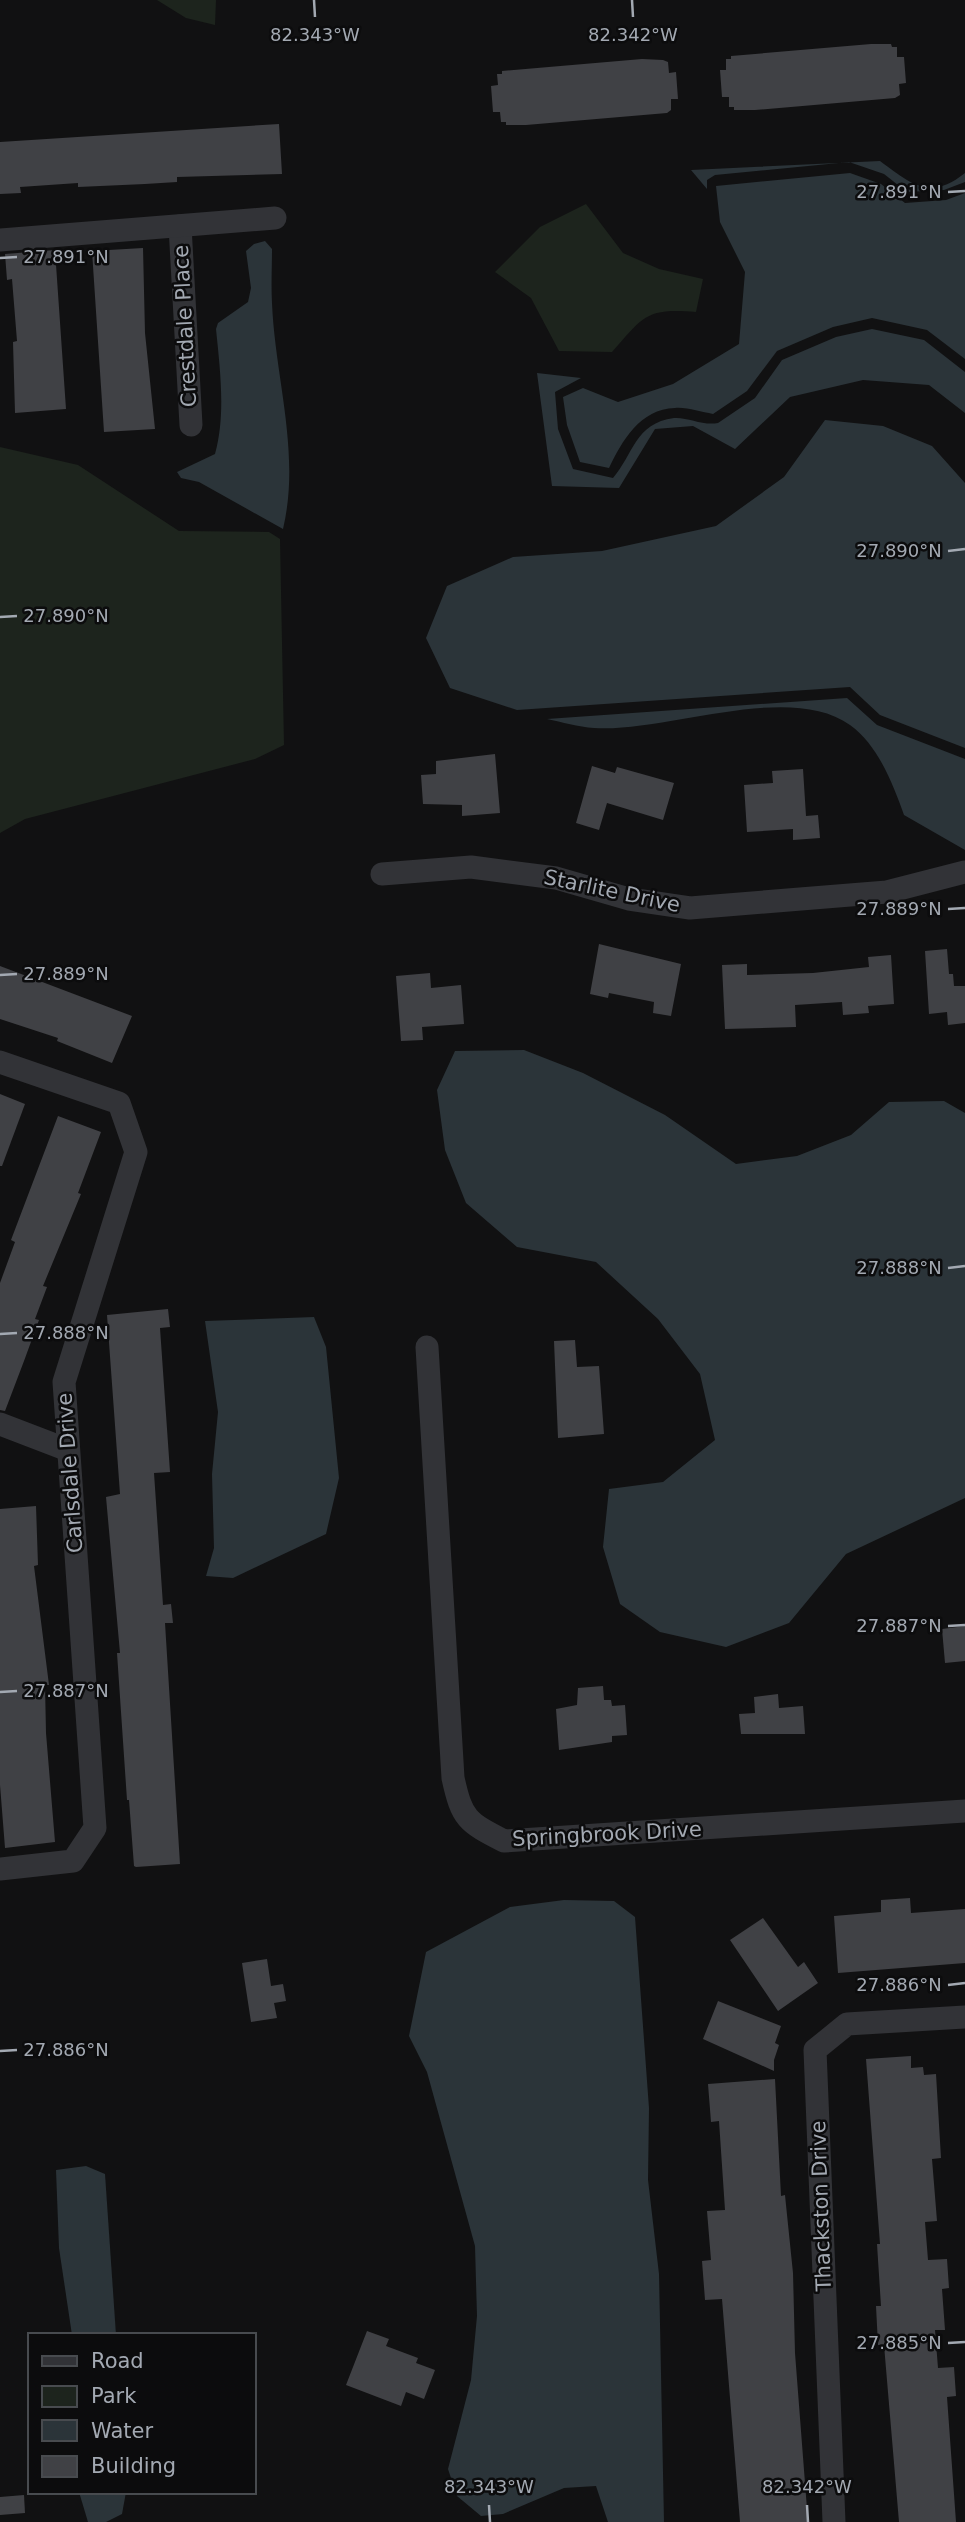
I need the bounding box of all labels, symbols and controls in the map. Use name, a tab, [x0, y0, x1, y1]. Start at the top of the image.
text: 82.343°W	[270, 24, 360, 45]
text: 82.342°W	[588, 24, 678, 45]
text: 27.891°N	[856, 181, 942, 202]
street label: Crestdale Place	[169, 244, 201, 408]
text: 27.891°N	[23, 246, 109, 267]
text: 27.890°N	[856, 540, 942, 561]
text: 27.890°N	[23, 605, 109, 626]
street label: Starlite Drive	[542, 865, 682, 917]
text: 27.889°N	[856, 898, 942, 919]
text: 27.889°N	[23, 963, 109, 984]
text: 27.888°N	[856, 1257, 942, 1278]
text: 27.888°N	[23, 1322, 109, 1343]
street label: Carlsdale Drive	[52, 1392, 88, 1554]
text: 27.887°N	[856, 1615, 942, 1636]
text: 27.887°N	[23, 1680, 109, 1701]
street label: Springbrook Drive	[512, 1817, 702, 1851]
text: 27.886°N	[856, 1974, 942, 1995]
text: 27.886°N	[23, 2039, 109, 2060]
street label: Thackston Drive	[806, 2120, 836, 2293]
text: 27.885°N	[856, 2332, 942, 2353]
legend	[28, 2333, 256, 2494]
text: Road	[91, 2349, 144, 2373]
text: Park	[91, 2384, 137, 2408]
text: Water	[91, 2419, 153, 2443]
text: Building	[91, 2454, 176, 2478]
text: 82.343°W	[444, 2476, 534, 2497]
text: 82.342°W	[762, 2476, 852, 2497]

